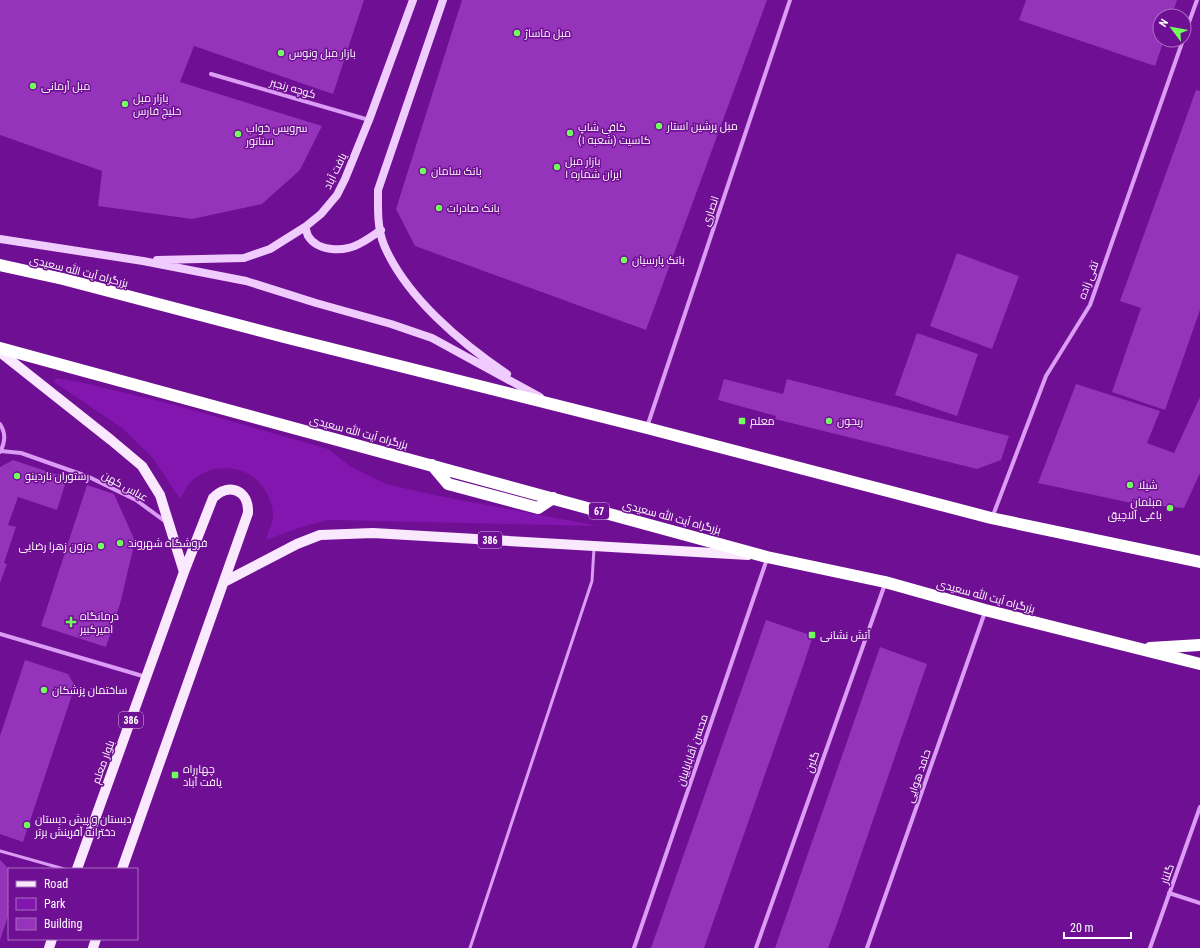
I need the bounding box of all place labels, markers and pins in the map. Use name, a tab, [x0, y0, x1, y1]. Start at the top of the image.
place label: مبل ماساژ	[524, 27, 571, 40]
marker: مبل ماساژ	[512, 28, 522, 38]
place label: بازار مبل ونوس	[289, 47, 356, 60]
marker: بازار مبل ونوس	[276, 48, 286, 58]
place label: مبل آرمانی	[41, 80, 90, 93]
marker: مبل آرمانی	[28, 81, 38, 91]
place label: بازار مبل خلیج فارس	[133, 92, 181, 119]
marker: بازار مبل خلیج فارس	[120, 99, 130, 109]
place label: مبل پرشین استار	[666, 120, 738, 133]
place label: کافی شاپ کاسیت (شعبه ۱)	[578, 121, 651, 147]
marker: مبل پرشین استار	[654, 121, 664, 131]
place label: سرویس خواب سناتور	[245, 122, 308, 148]
marker: کافی شاپ کاسیت (شعبه ۱)	[565, 128, 575, 138]
marker: سرویس خواب سناتور	[233, 129, 243, 139]
place label: بازار مبل ایران شماره ۱	[565, 155, 622, 181]
marker: بازار مبل ایران شماره ۱	[552, 162, 562, 172]
place label: بانک سامان	[431, 165, 482, 178]
marker: بانک سامان	[418, 166, 428, 176]
place label: بانک صادرات	[447, 202, 500, 215]
marker: بانک صادرات	[434, 203, 444, 213]
place label: بانک پارسیان	[632, 254, 685, 267]
marker: بانک پارسیان	[619, 255, 629, 265]
place label: معلم	[750, 415, 775, 429]
place label: ریحون	[837, 415, 863, 428]
marker: معلم	[737, 416, 747, 426]
marker: ریحون	[824, 416, 834, 426]
place label: رستوران ناردینو	[25, 470, 89, 483]
marker: رستوران ناردینو	[12, 471, 22, 481]
place label: شیلا	[1138, 479, 1158, 492]
marker: شیلا	[1125, 480, 1135, 490]
place label: مبلمان باغی آلاچیق	[1108, 496, 1162, 522]
marker: مبلمان باغی آلاچیق	[1165, 503, 1175, 513]
place label: فروشگاه شهروند	[128, 537, 208, 550]
marker: فروشگاه شهروند	[115, 538, 125, 548]
place label: مزون زهرا رضایی	[19, 540, 93, 553]
marker: مزون زهرا رضایی	[96, 541, 106, 551]
place label: درمانگاه امیرکبیر	[79, 610, 119, 636]
marker: درمانگاه امیرکبیر	[65, 616, 77, 628]
place label: آتش نشانی	[820, 629, 870, 642]
marker: آتش نشانی	[807, 630, 817, 640]
place label: ساختمان پزشکان	[52, 684, 127, 697]
marker: ساختمان پزشکان	[39, 685, 49, 695]
place label: چهارراه یافت آباد	[183, 763, 222, 789]
marker: چهارراه یافت آباد	[170, 770, 180, 780]
place label: دبستان و پیش دبستان دخترانه آفرینش برتر	[34, 813, 132, 839]
marker: دبستان و پیش دبستان دخترانه آفرینش برتر	[22, 820, 32, 830]

